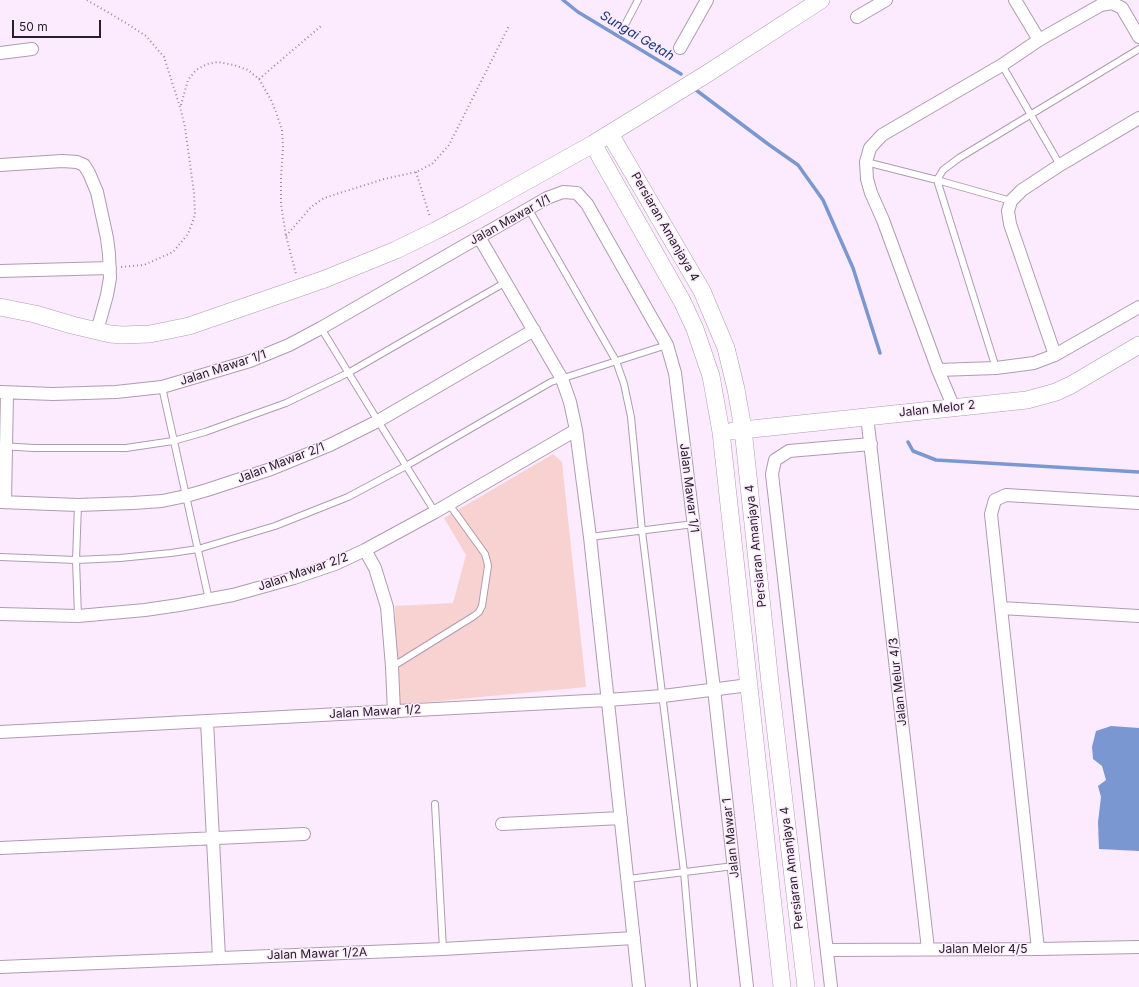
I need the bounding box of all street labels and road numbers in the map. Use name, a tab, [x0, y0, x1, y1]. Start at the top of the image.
street label: Persiaran Amanjaya 4	[628, 170, 702, 284]
street label: Jalan Mawar 1/1	[467, 192, 553, 248]
street label: Jalan Mawar 1/1	[178, 347, 268, 389]
street label: Jalan Melor 2	[898, 398, 976, 420]
street label: Jalan Mawar 2/1	[235, 440, 327, 486]
street label: Jalan Mawar 1/1	[676, 443, 702, 533]
street label: Persiaran Amanjaya 4	[742, 484, 770, 608]
street label: Jalan Mawar 2/2	[256, 550, 350, 594]
street label: Jalan Melur 4/3	[886, 637, 910, 727]
street label: Jalan Mawar 1/2	[329, 702, 421, 722]
street label: Jalan Mawar 1	[720, 797, 742, 879]
street label: Persiaran Amanjaya 4	[777, 806, 807, 930]
street label: Jalan Melor 4/5	[939, 942, 1027, 956]
street label: Jalan Mawar 1/2A	[267, 945, 367, 963]

